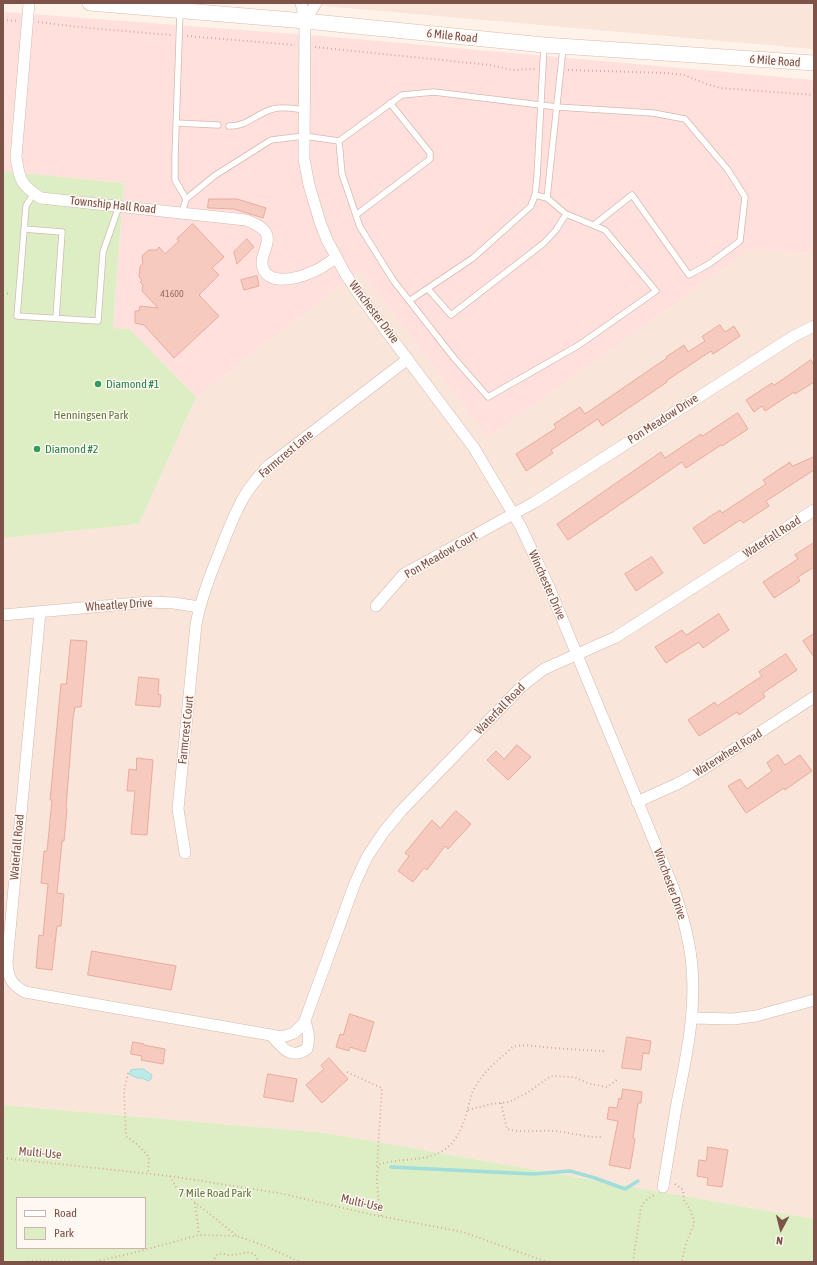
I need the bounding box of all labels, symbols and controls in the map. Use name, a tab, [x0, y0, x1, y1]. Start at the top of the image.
street label: 6 Mile Road	[426, 26, 478, 46]
street label: 6 Mile Road	[749, 52, 801, 70]
street label: Township Hall Road	[69, 193, 157, 217]
street label: Winchester Drive	[346, 278, 402, 346]
house number: 41600	[160, 288, 184, 300]
place label: Diamond #1	[106, 377, 159, 391]
marker: Diamond #1	[93, 379, 103, 389]
street label: Pon Meadow Drive	[625, 391, 701, 447]
park label: Henningsen Park	[54, 408, 128, 422]
street label: Farmcrest Lane	[256, 427, 316, 481]
place label: Diamond #2	[45, 442, 98, 456]
marker: Diamond #2	[32, 444, 42, 454]
street label: Waterfall Road	[740, 513, 804, 561]
street label: Pon Meadow Court	[402, 528, 480, 582]
street label: Winchester Drive	[525, 548, 569, 622]
street label: Wheatley Drive	[85, 595, 153, 615]
street label: Waterfall Road	[472, 680, 528, 738]
street label: Farmcrest Court	[175, 695, 197, 765]
street label: Waterwheel Road	[691, 726, 765, 780]
street label: Waterfall Road	[7, 814, 27, 880]
street label: Winchester Drive	[650, 847, 690, 921]
street label: Multi-Use	[18, 1144, 62, 1162]
park label: 7 Mile Road Park	[179, 1186, 251, 1200]
street label: Multi-Use	[339, 1191, 385, 1215]
legend	[16, 1197, 146, 1249]
text: Road	[54, 1206, 77, 1220]
north arrow	[761, 1209, 801, 1249]
text: Park	[54, 1226, 74, 1240]
text: N	[776, 1235, 783, 1247]

